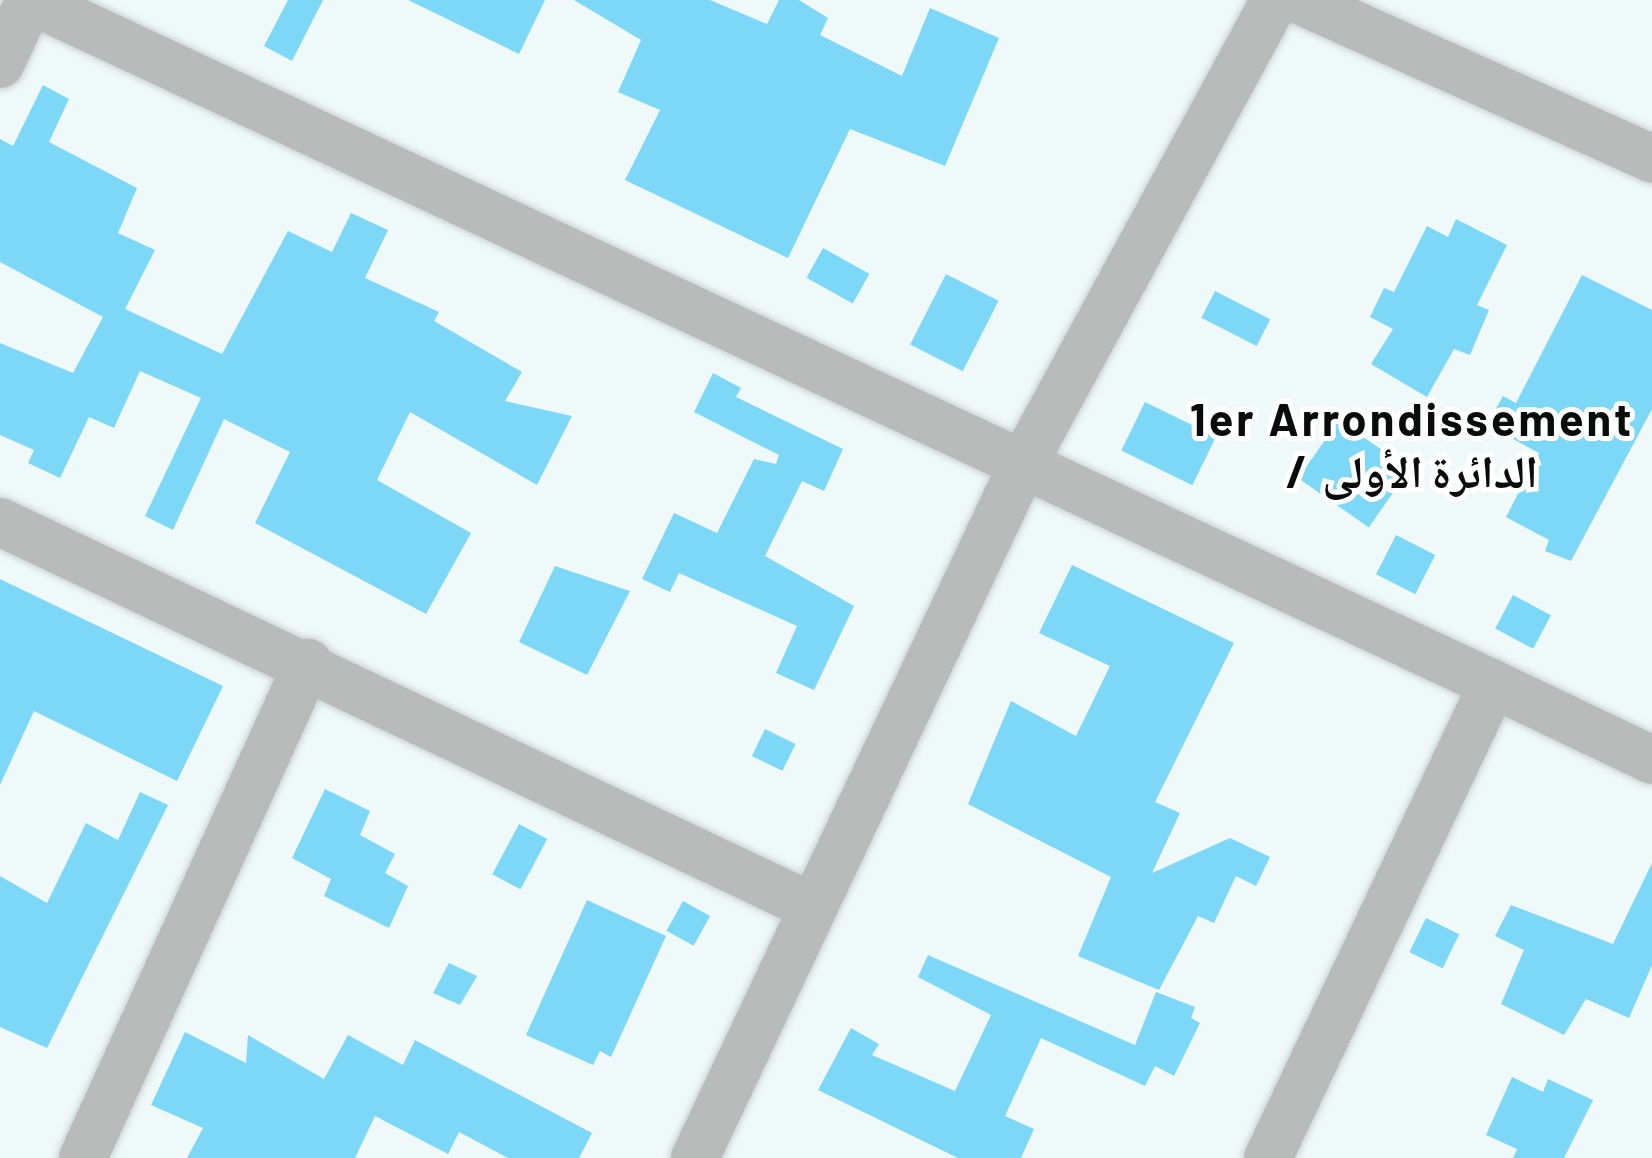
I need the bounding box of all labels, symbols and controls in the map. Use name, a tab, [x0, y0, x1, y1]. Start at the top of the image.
district label: 1er Arrondissement / الدائرة الأولى	[1190, 392, 1634, 498]

